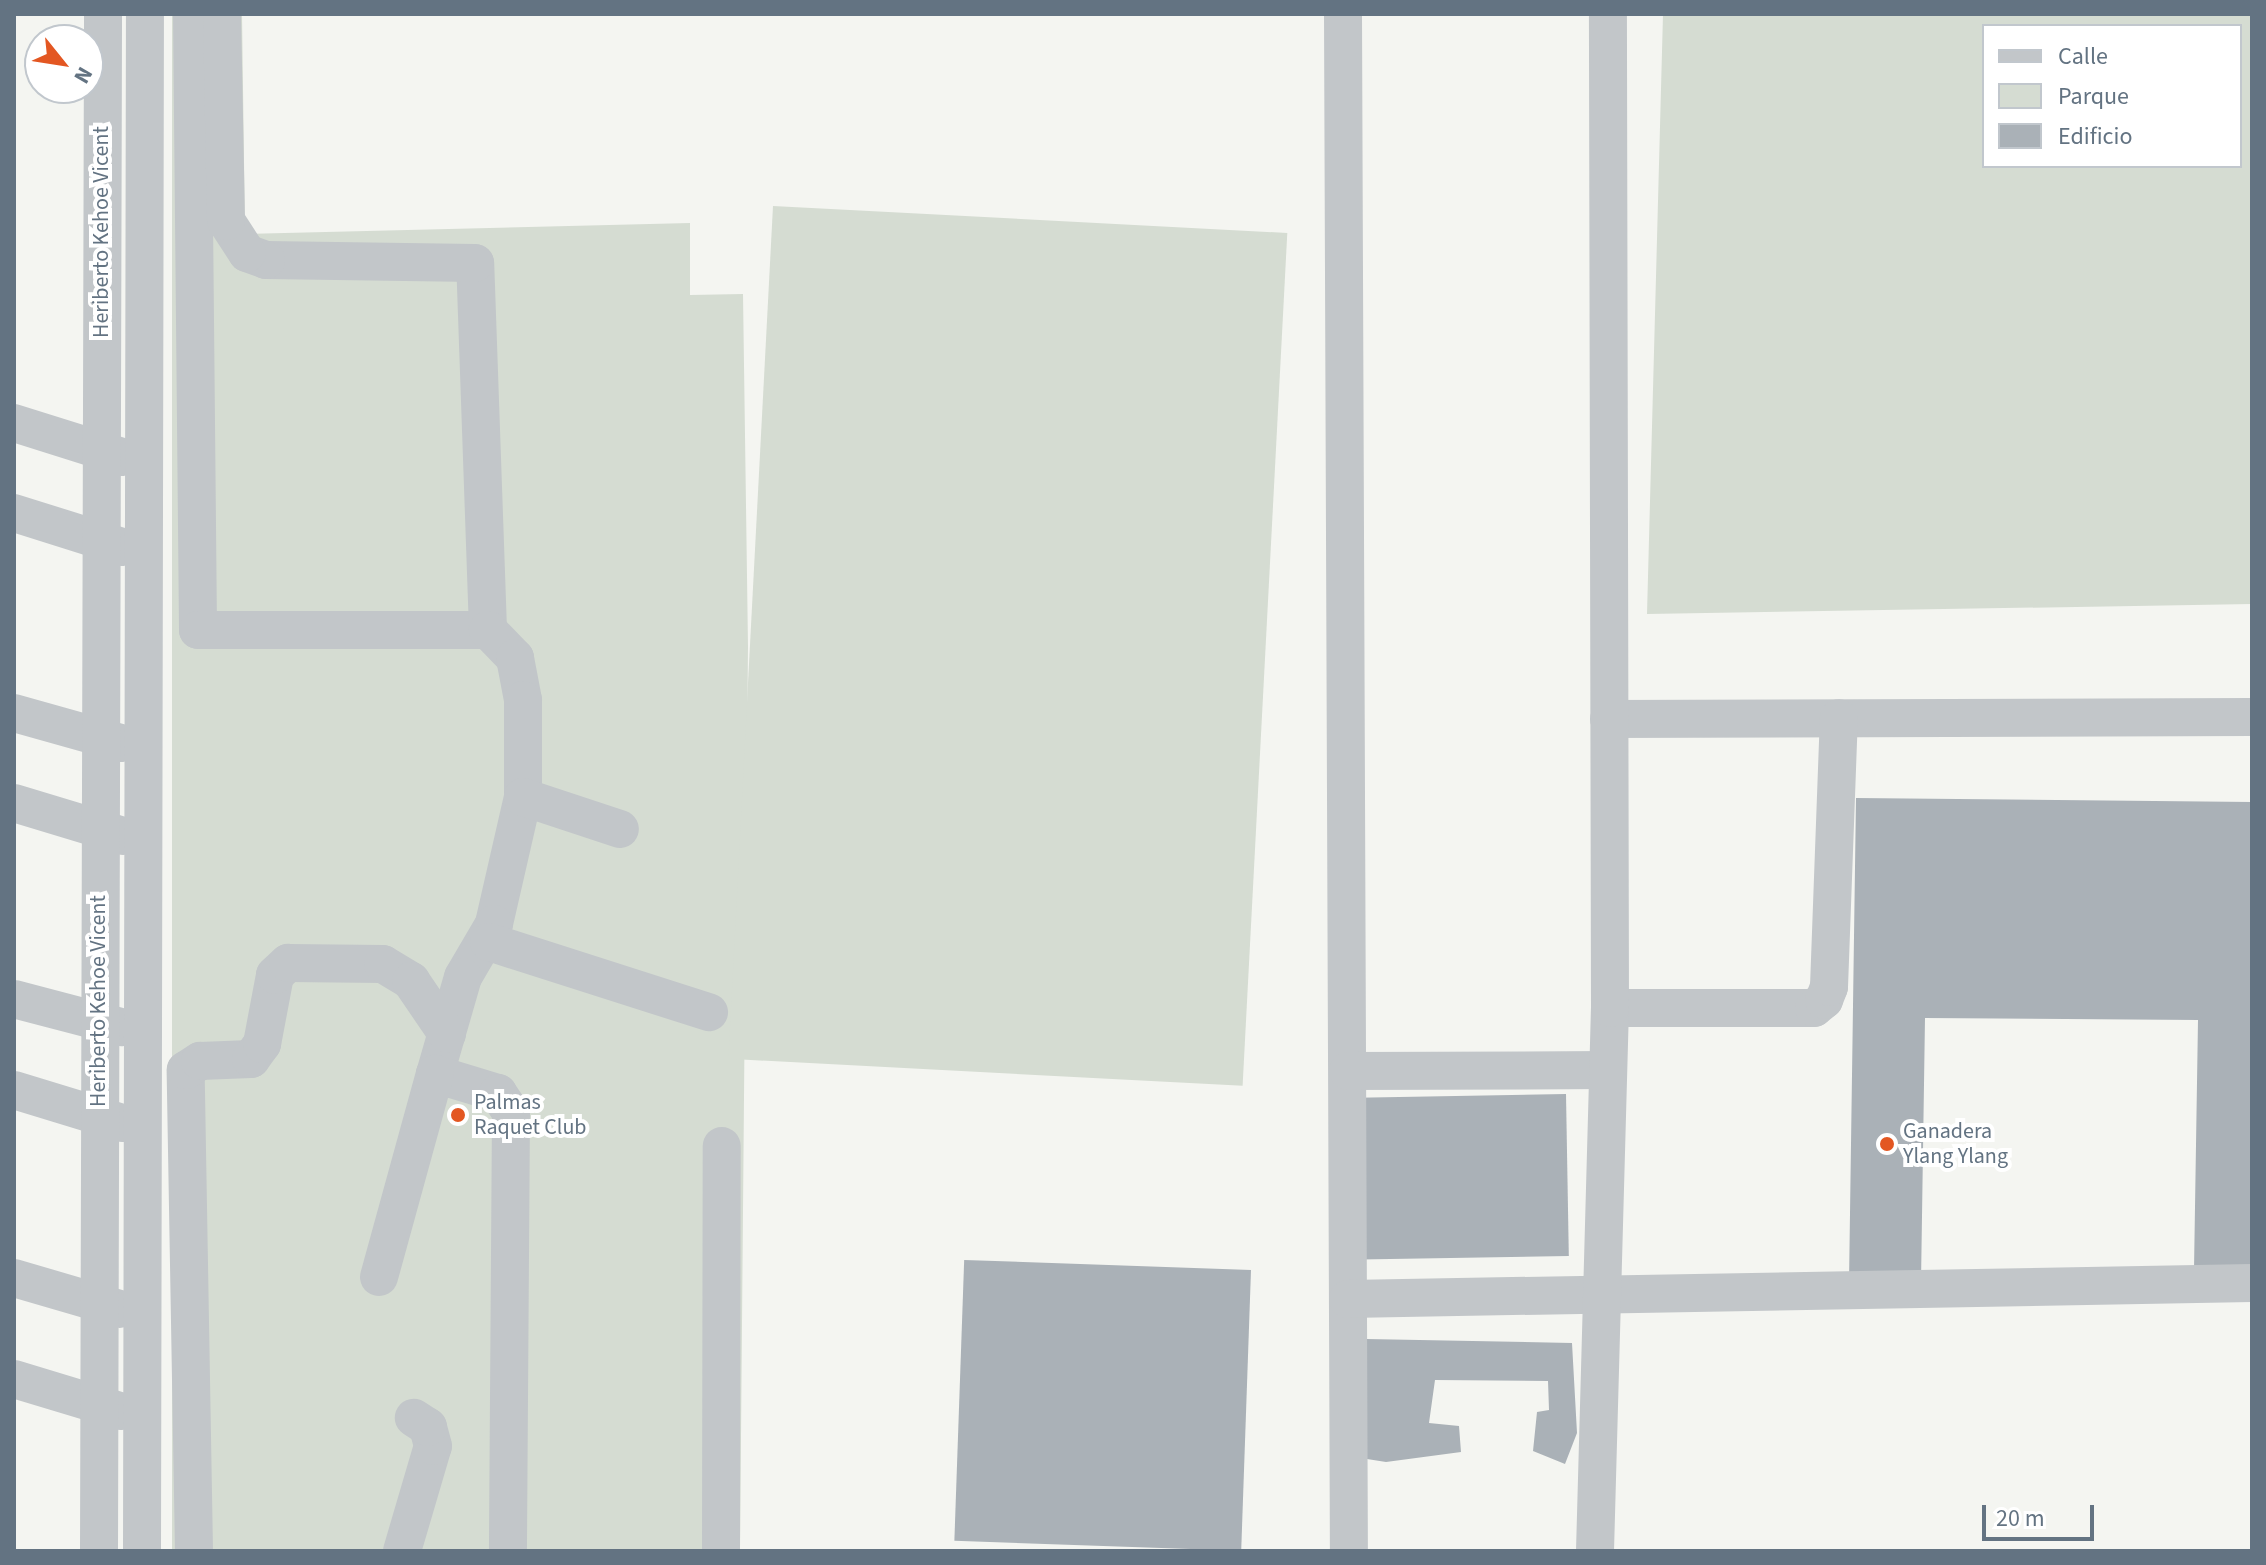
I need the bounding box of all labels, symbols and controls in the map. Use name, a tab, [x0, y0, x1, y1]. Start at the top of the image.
north arrow	[24, 24, 104, 104]
legend	[1982, 24, 2242, 168]
text: Calle	[2058, 39, 2108, 74]
text: N	[66, 61, 101, 89]
text: Parque	[2058, 79, 2129, 114]
text: Edificio	[2058, 119, 2132, 154]
street label: Heriberto Kehoe Vicent	[89, 126, 115, 338]
street label: Heriberto Kehoe Vicent	[86, 895, 112, 1107]
place label: Palmas Raquet Club	[474, 1089, 587, 1140]
marker: Palmas Raquet Club	[449, 1106, 467, 1124]
place label: Ganadera Ylang Ylang	[1903, 1118, 2008, 1170]
marker: Ganadera Ylang Ylang	[1878, 1135, 1896, 1153]
scale bar	[1986, 1489, 2098, 1539]
text: 20 m	[1996, 1501, 2045, 1536]

